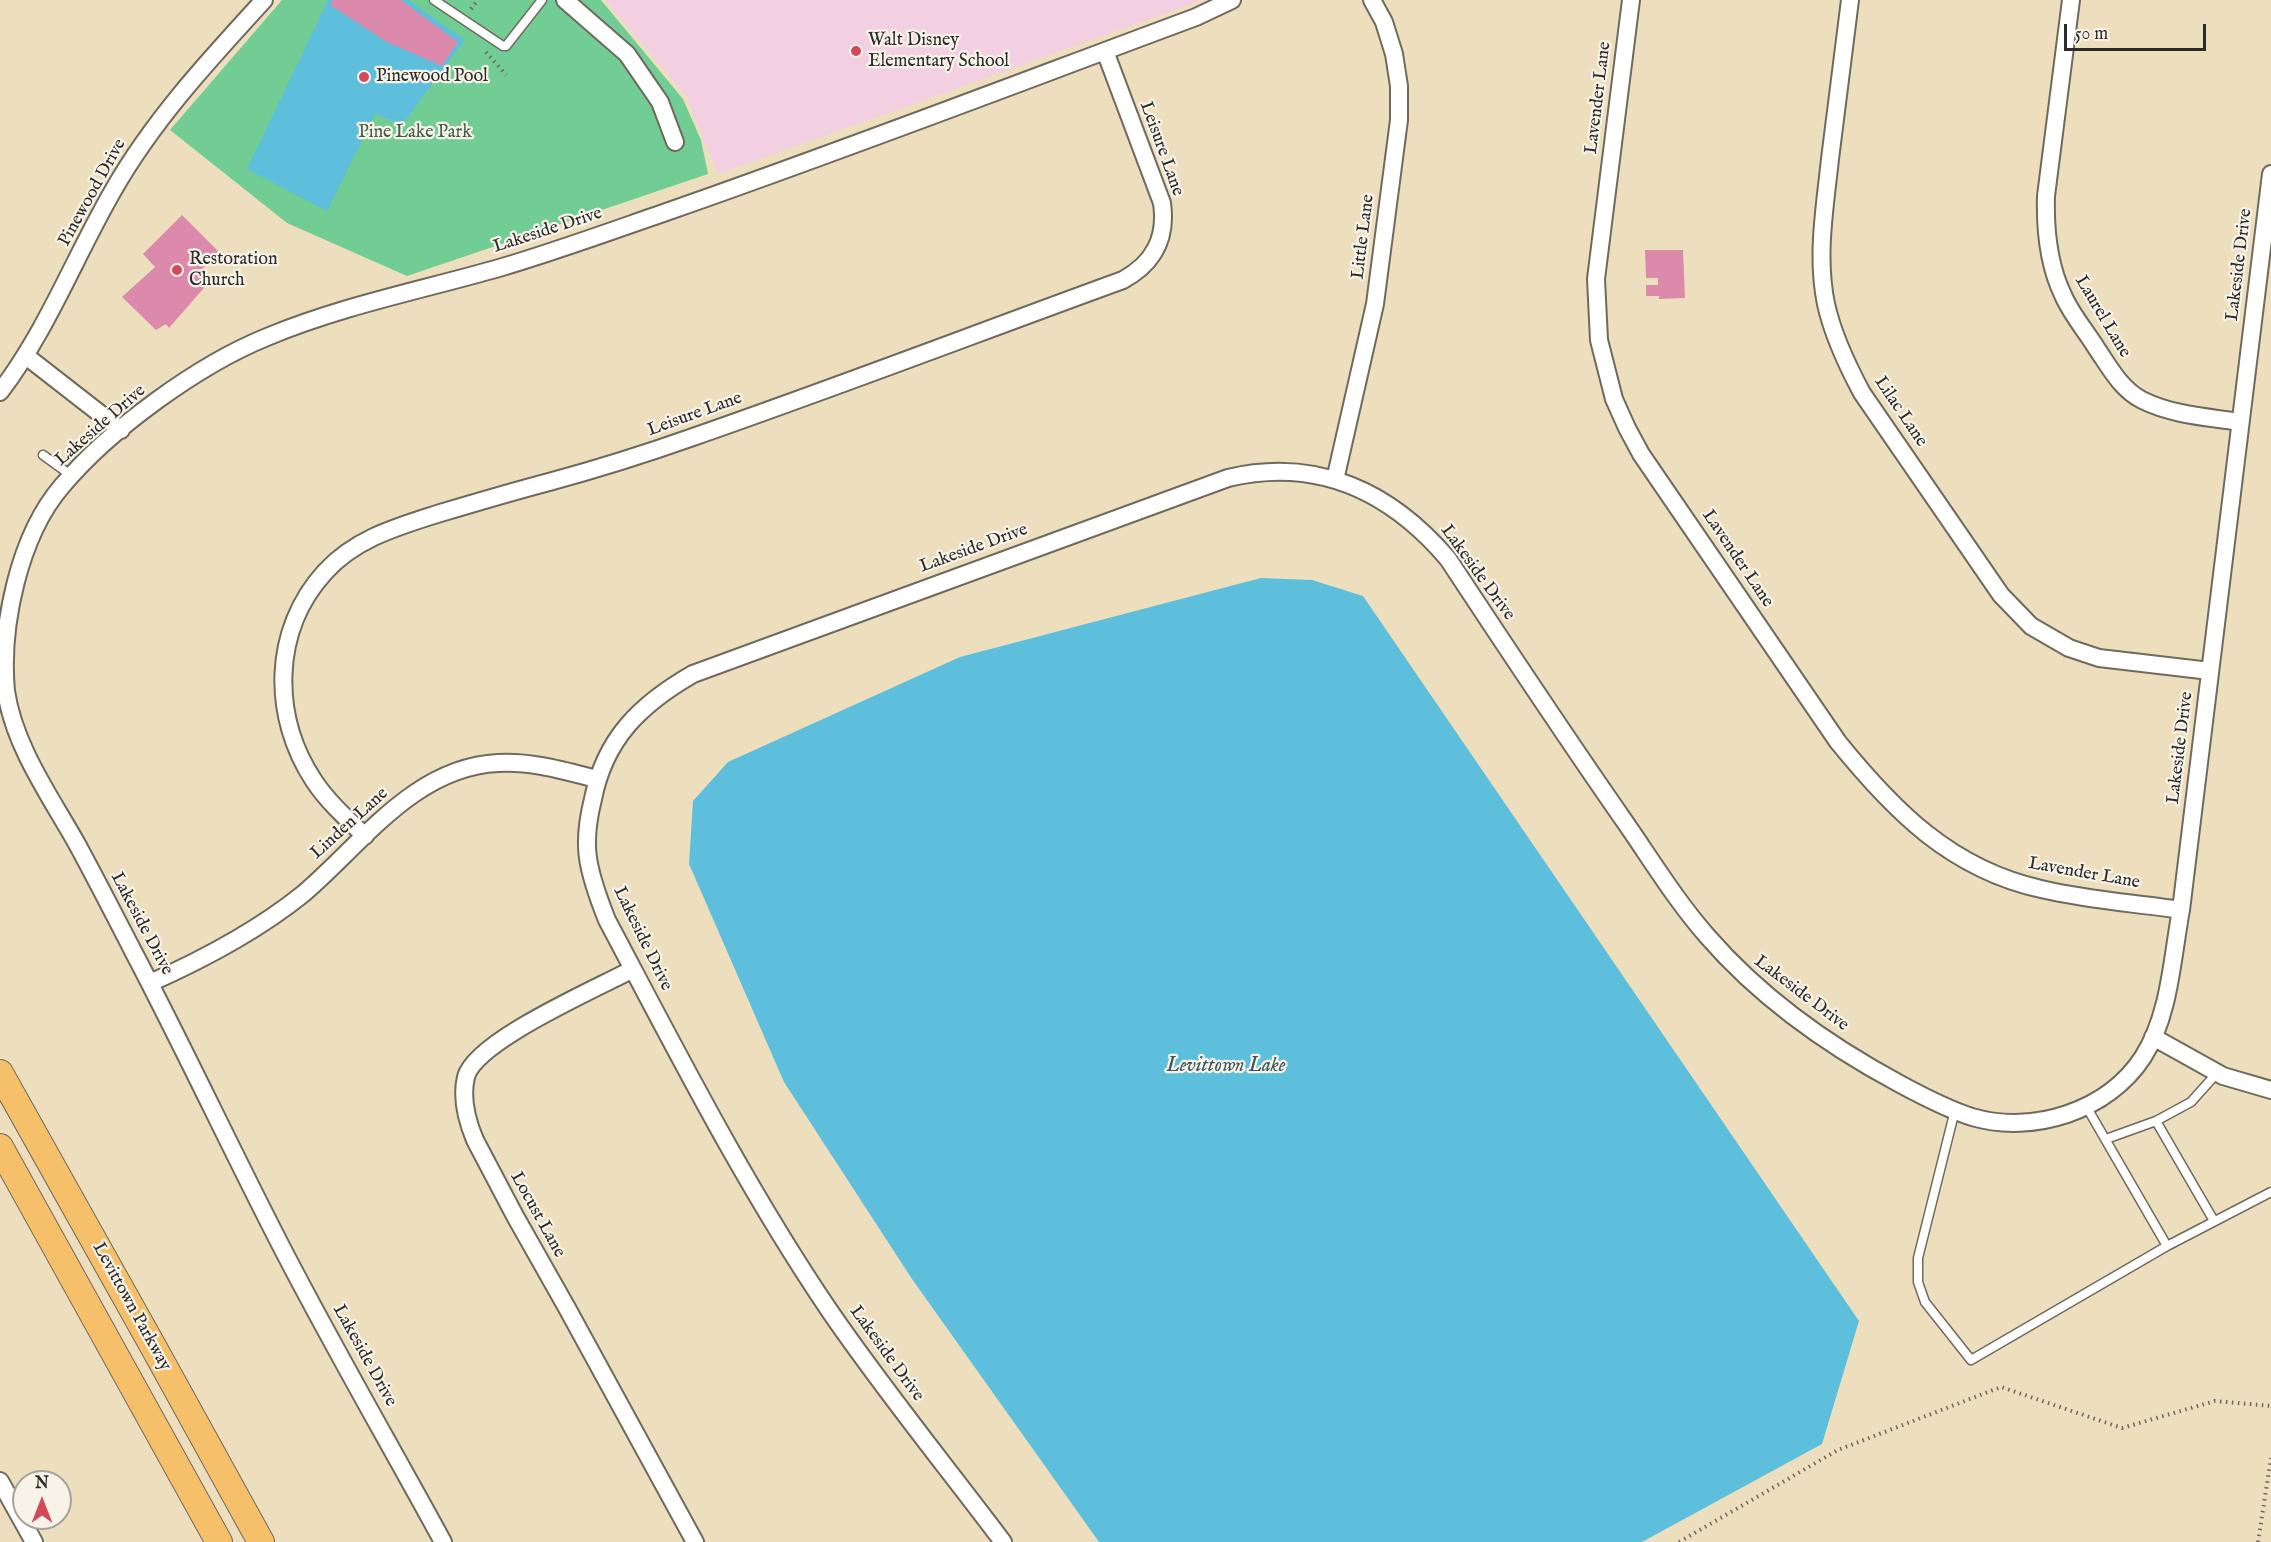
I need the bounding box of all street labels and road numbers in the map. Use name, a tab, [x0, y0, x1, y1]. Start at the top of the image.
street label: Lavender Lane	[1581, 41, 1617, 155]
street label: Leisure Lane	[1134, 99, 1188, 199]
street label: Pinewood Drive	[55, 135, 131, 251]
street label: Little Lane	[1348, 193, 1380, 281]
street label: Lakeside Drive	[491, 203, 605, 259]
street label: Lakeside Drive	[2222, 208, 2258, 322]
street label: Laurel Lane	[2069, 272, 2135, 362]
street label: Lilac Lane	[1869, 373, 1931, 451]
street label: Lakeside Drive	[51, 381, 151, 471]
street label: Leisure Lane	[645, 388, 745, 442]
street label: Lavender Lane	[1696, 506, 1778, 612]
street label: Lakeside Drive	[917, 520, 1031, 578]
street label: Lakeside Drive	[1435, 521, 1519, 625]
street label: Lakeside Drive	[2163, 691, 2199, 805]
street label: Linden Lane	[307, 784, 393, 864]
street label: Lavender Lane	[2027, 854, 2141, 894]
street label: Lakeside Drive	[105, 869, 177, 979]
street label: Lakeside Drive	[607, 883, 677, 995]
street label: Lakeside Drive	[1749, 951, 1853, 1037]
street label: Locust Lane	[505, 1168, 569, 1262]
street label: Levittown Parkway	[87, 1239, 175, 1375]
street label: Lakeside Drive	[327, 1301, 401, 1411]
street label: Lakeside Drive	[844, 1302, 928, 1406]

